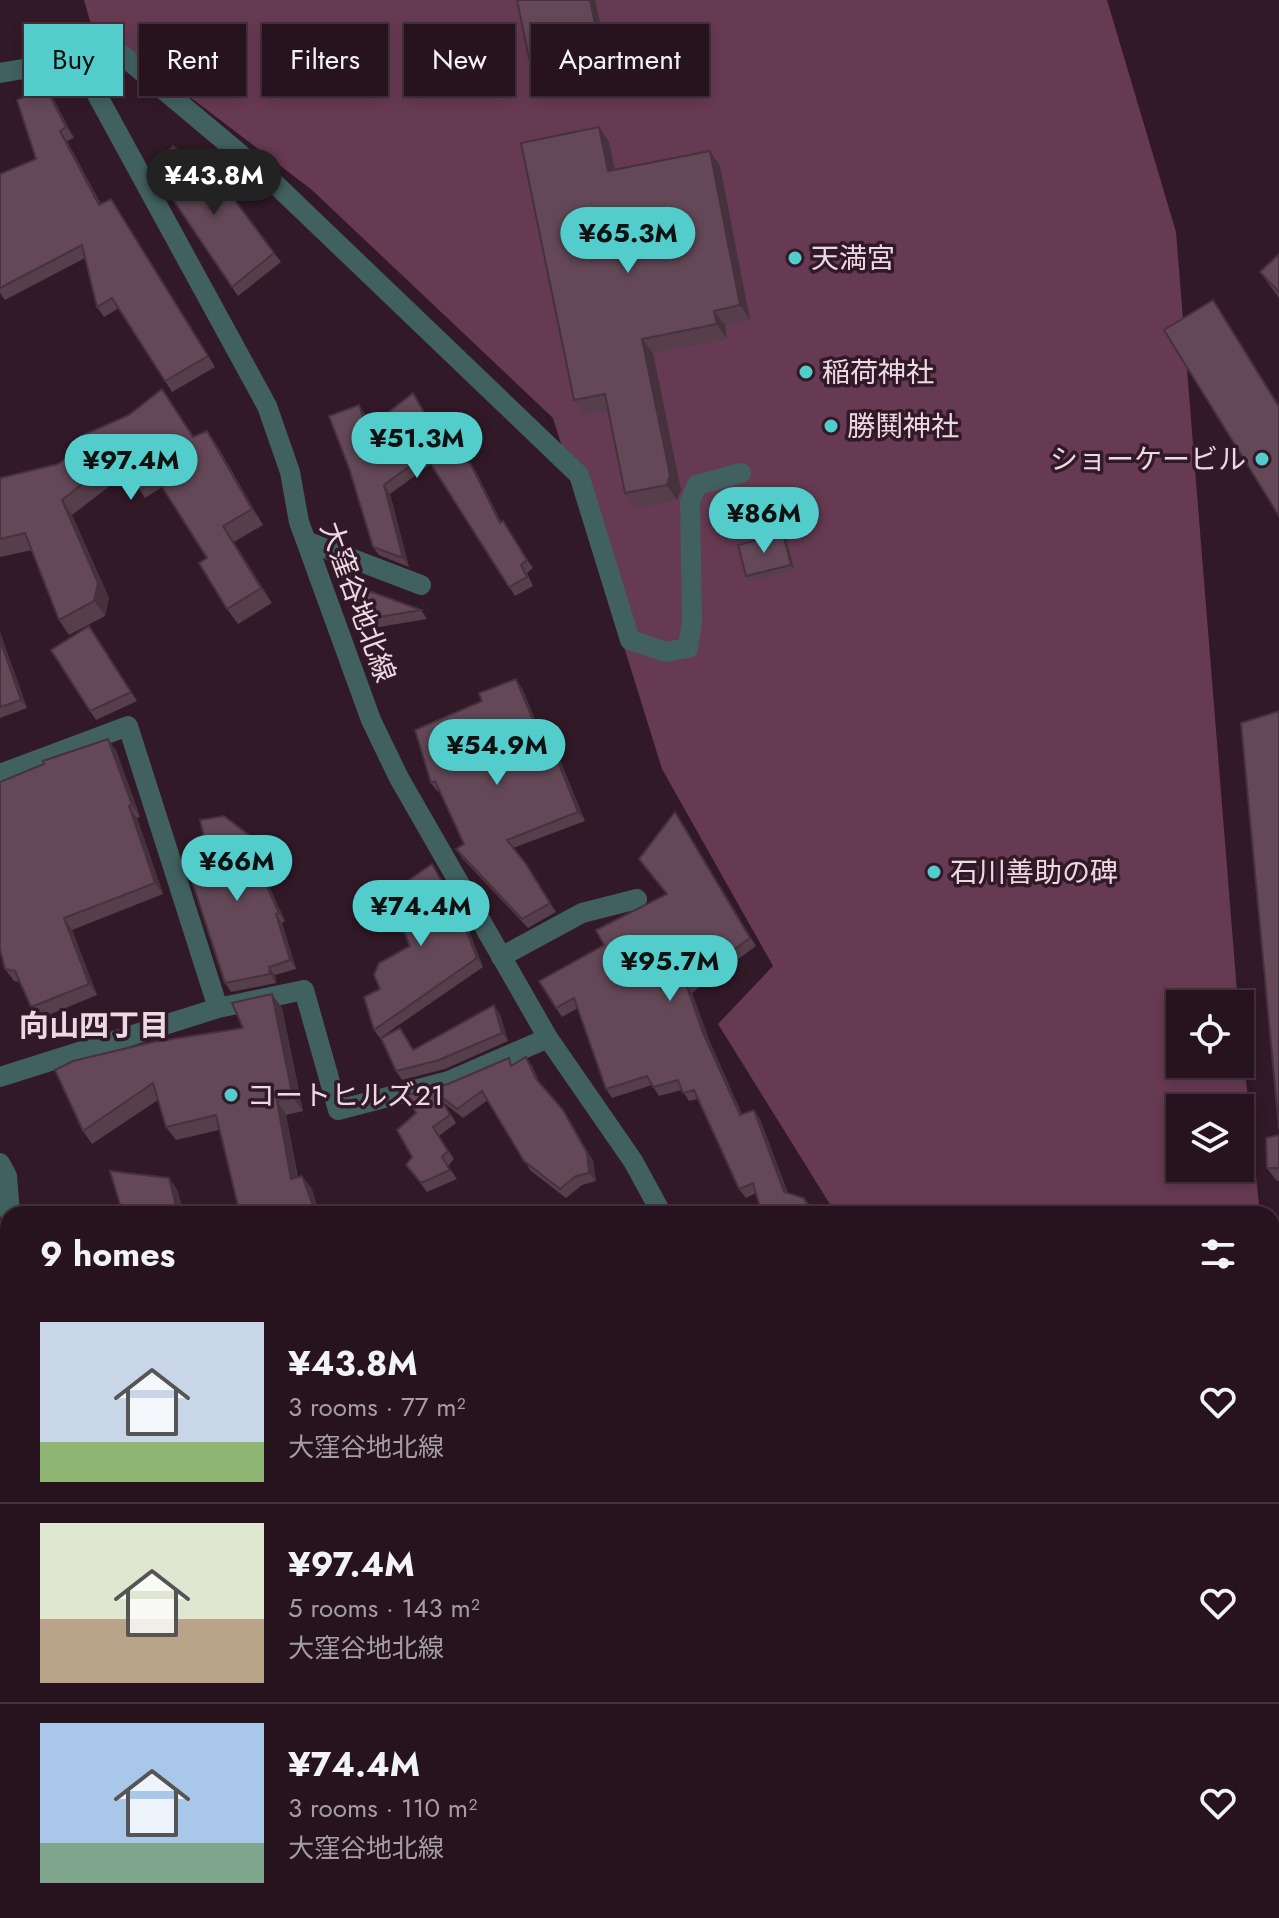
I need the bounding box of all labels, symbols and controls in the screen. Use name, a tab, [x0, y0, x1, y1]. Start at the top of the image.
chip: Buy	[24, 24, 123, 96]
chip: Rent	[139, 24, 246, 96]
chip: Filters	[262, 24, 388, 96]
chip: New	[404, 24, 515, 96]
chip: Apartment	[531, 24, 709, 96]
pin: ¥43.8M	[149, 149, 279, 217]
text: ¥43.8M	[164, 156, 264, 194]
pin: ¥65.3M	[563, 207, 693, 275]
text: ¥65.3M	[578, 214, 678, 252]
place label: 天満宮	[811, 238, 895, 279]
marker: 天満宮	[786, 249, 804, 267]
place label: 稲荷神社	[822, 352, 934, 393]
marker: 稲荷神社	[797, 363, 815, 381]
place label: 勝鬨神社	[847, 406, 959, 447]
pin: ¥51.3M	[352, 412, 482, 480]
marker: 勝鬨神社	[822, 417, 840, 435]
text: ¥51.3M	[369, 419, 465, 457]
pin: ¥97.4M	[66, 434, 196, 502]
place label: ショーケービル	[1050, 439, 1246, 480]
text: ¥97.4M	[83, 441, 179, 479]
marker: ショーケービル	[1253, 450, 1271, 468]
pin: ¥86M	[717, 487, 811, 555]
text: ¥86M	[727, 494, 801, 532]
street label: 大窪谷地北線	[310, 516, 406, 688]
pin: ¥54.9M	[432, 719, 562, 787]
text: ¥54.9M	[446, 726, 548, 764]
pin: ¥66M	[190, 835, 284, 903]
text: ¥66M	[199, 842, 275, 880]
place label: 石川善助の碑	[950, 852, 1118, 893]
marker: 石川善助の碑	[925, 863, 943, 881]
pin: ¥74.4M	[356, 880, 486, 948]
text: ¥74.4M	[371, 887, 471, 925]
pin: ¥95.7M	[605, 935, 735, 1003]
text: ¥95.7M	[621, 942, 719, 980]
map controls	[1166, 990, 1254, 1182]
button: locate	[1166, 990, 1254, 1078]
district label: 向山四丁目	[19, 1004, 169, 1047]
place label: コートヒルズ21	[247, 1075, 444, 1116]
marker: コートヒルズ21	[222, 1086, 240, 1104]
button: layers	[1166, 1094, 1254, 1182]
text: 9 homes	[40, 1230, 175, 1279]
icon: filters	[1196, 1232, 1240, 1276]
text: ¥43.8M	[288, 1339, 418, 1388]
icon: home	[104, 1354, 200, 1450]
icon: heart	[1196, 1380, 1240, 1424]
text: 3 rooms · 77 m²	[288, 1388, 465, 1426]
text: 大窪谷地北線	[288, 1428, 444, 1466]
text: ¥97.4M	[288, 1540, 415, 1589]
icon: home	[104, 1555, 200, 1651]
icon: heart	[1196, 1581, 1240, 1625]
text: 5 rooms · 143 m²	[288, 1589, 480, 1627]
text: 大窪谷地北線	[288, 1629, 444, 1667]
text: ¥74.4M	[288, 1740, 420, 1789]
icon: home	[104, 1755, 200, 1851]
icon: heart	[1196, 1781, 1240, 1825]
text: 3 rooms · 110 m²	[288, 1789, 477, 1827]
text: 大窪谷地北線	[288, 1829, 444, 1867]

